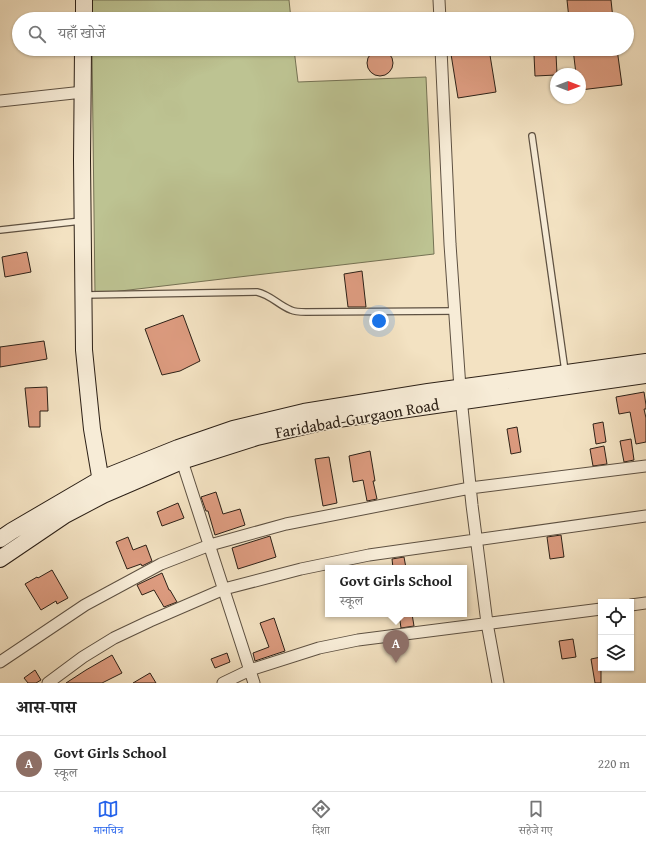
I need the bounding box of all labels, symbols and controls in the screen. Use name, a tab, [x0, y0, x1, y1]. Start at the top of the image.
search box	[12, 12, 634, 56]
text: यहाँ खोजें	[58, 22, 105, 43]
icon: search	[26, 23, 48, 45]
north arrow	[550, 68, 586, 104]
your location	[369, 311, 389, 331]
street label: Faridabad-Gurgaon Road	[273, 392, 441, 444]
popup	[325, 565, 467, 617]
text: Govt Girls School	[340, 570, 452, 591]
text: स्कूल	[340, 591, 363, 610]
map controls	[598, 599, 634, 671]
button: locate	[598, 599, 634, 635]
pin: A	[383, 630, 409, 663]
button: layers	[598, 635, 634, 671]
text: आस-पास	[16, 694, 76, 719]
text: Govt Girls School	[54, 742, 167, 763]
text: A	[25, 754, 33, 773]
text: 220 m	[598, 754, 630, 773]
text: स्कूल	[54, 763, 77, 782]
tab: मानचित्र	[93, 798, 123, 841]
tab: दिशा	[310, 798, 332, 841]
tab: सहेजे गए	[519, 798, 553, 841]

